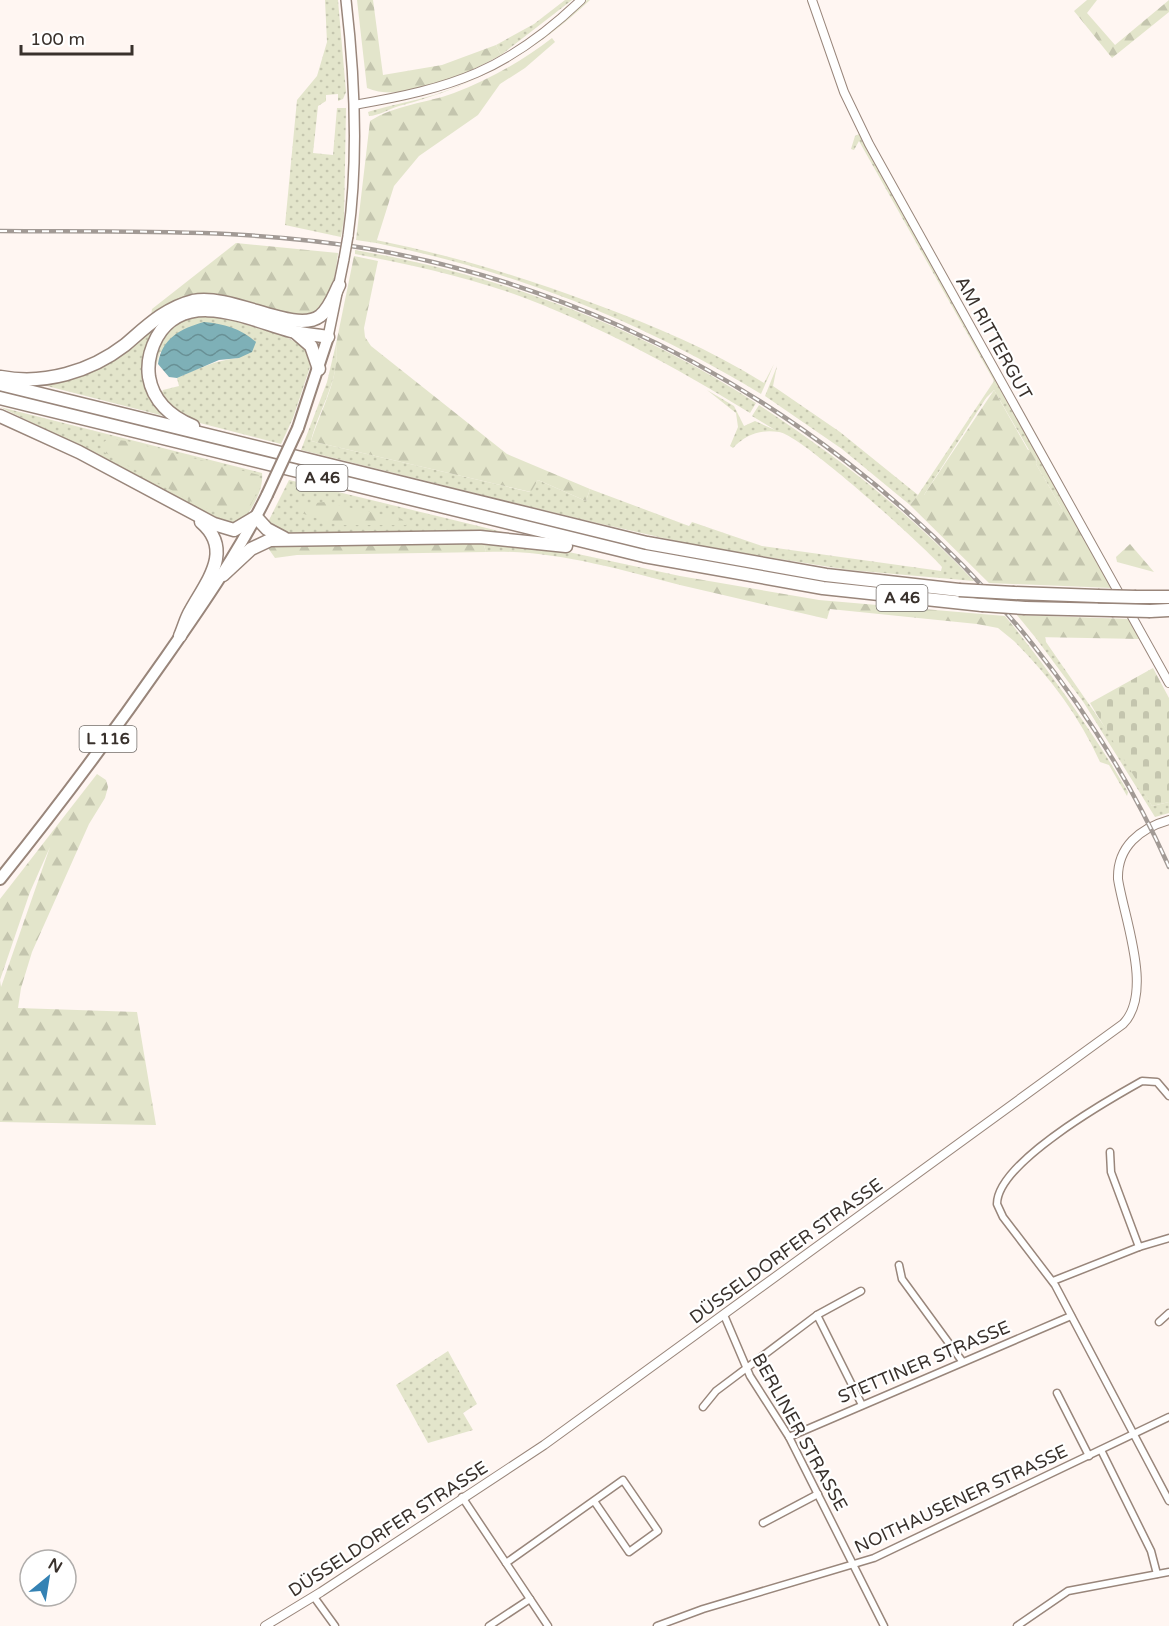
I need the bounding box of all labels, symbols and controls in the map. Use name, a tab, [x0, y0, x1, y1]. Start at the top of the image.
scale bar	[21, 18, 132, 56]
text: 100 m	[30, 28, 85, 50]
street label: AM RITTERGUT	[951, 272, 1037, 404]
road number: A 46	[296, 465, 348, 491]
road number: A 46	[876, 585, 928, 611]
road number: L 116	[80, 726, 136, 752]
street label: DÜSSELDORFER STRASSE	[685, 1174, 887, 1328]
street label: STETTINER STRASSE	[835, 1316, 1013, 1408]
street label: BERLINER STRASSE	[747, 1349, 853, 1515]
street label: NOITHAUSENER STRASSE	[851, 1440, 1071, 1558]
street label: DÜSSELDORFER STRASSE	[284, 1456, 492, 1602]
north arrow	[18, 1548, 78, 1608]
text: N	[44, 1554, 66, 1578]

